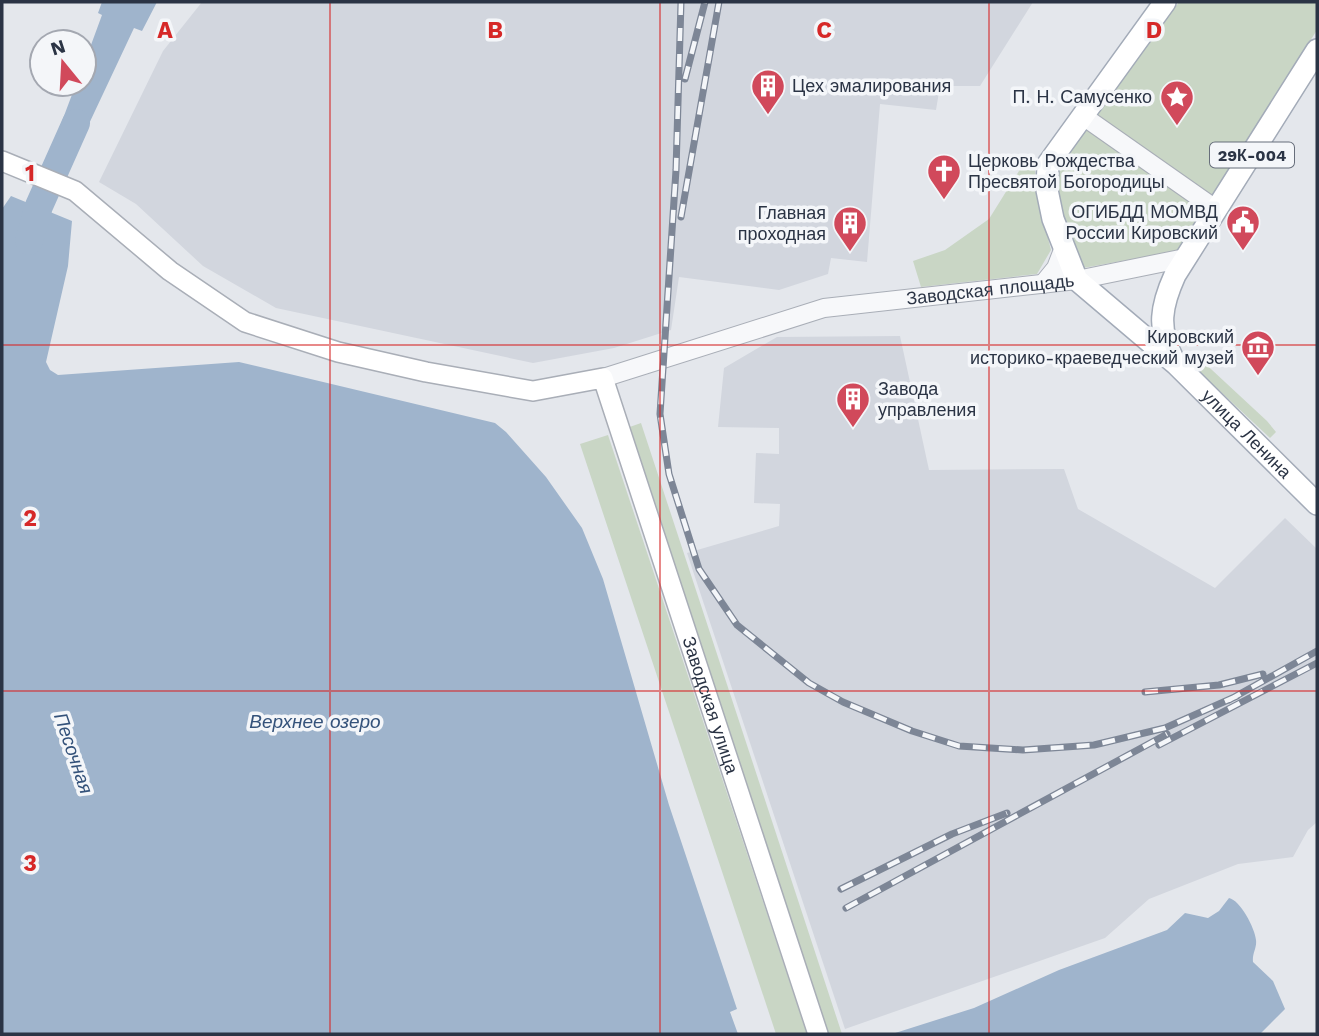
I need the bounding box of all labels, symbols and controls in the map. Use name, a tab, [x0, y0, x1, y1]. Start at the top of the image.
text: A	[157, 17, 173, 44]
text: B	[487, 17, 503, 44]
text: C	[816, 17, 832, 44]
text: D	[1146, 17, 1162, 44]
north arrow	[28, 28, 98, 98]
text: N	[48, 34, 68, 60]
building icon: Цех эмалирования	[749, 67, 787, 116]
place label: Цех эмалирования	[792, 75, 951, 96]
place icon: П. Н. Самусенко	[1158, 78, 1196, 127]
place label: П. Н. Самусенко	[1013, 86, 1152, 107]
road number: 29К-004	[1210, 142, 1294, 168]
place label: Церковь Рождества Пресвятой Богородицы	[968, 150, 1165, 192]
church icon: Церковь Рождества Пресвятой Богородицы	[925, 152, 963, 201]
text: 1	[25, 160, 35, 187]
place label: ОГИБДД МОМВД России Кировский	[1066, 201, 1218, 243]
place label: Главная проходная	[738, 202, 826, 244]
public building icon: ОГИБДД МОМВД России Кировский	[1224, 203, 1262, 252]
building icon: Главная проходная	[831, 204, 869, 253]
street label: Заводская площадь	[905, 269, 1075, 309]
place label: Кировский историко-краеведческий музей	[970, 326, 1234, 368]
museum icon: Кировский историко-краеведческий музей	[1239, 328, 1277, 377]
place label: Завода управления	[878, 378, 976, 420]
building icon: Завода управления	[834, 380, 872, 429]
street label: улица Ленина	[1198, 385, 1296, 483]
text: 2	[23, 505, 37, 532]
street label: Заводская улица	[678, 634, 743, 777]
water label: Песочная	[49, 710, 98, 797]
water label: Верхнее озеро	[249, 710, 381, 733]
text: 3	[23, 850, 37, 877]

